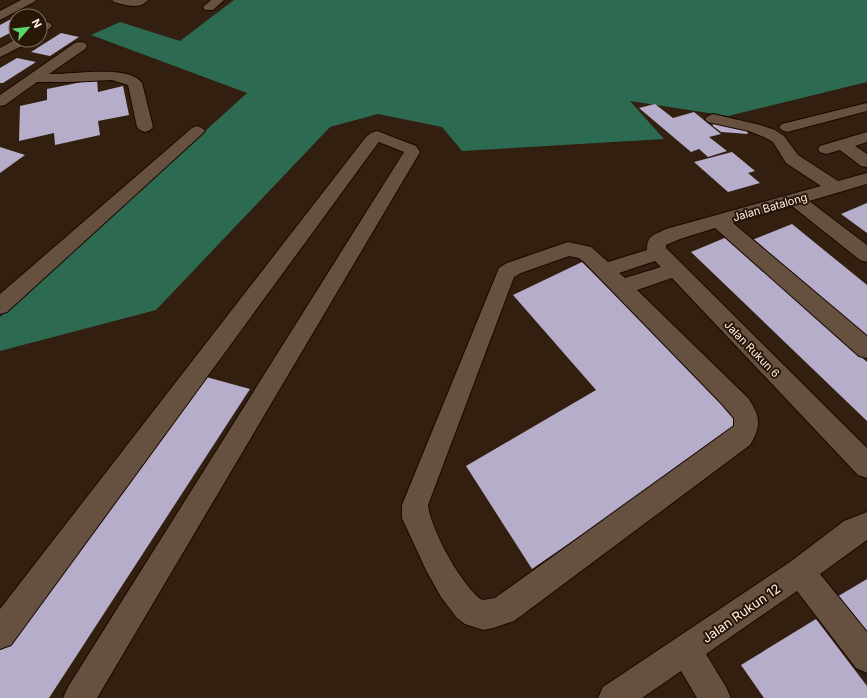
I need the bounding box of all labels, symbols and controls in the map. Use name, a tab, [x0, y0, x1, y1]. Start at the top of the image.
north arrow	[8, 8, 48, 48]
text: N	[29, 16, 45, 30]
street label: Jalan Batalong	[731, 190, 809, 224]
street label: Jalan Rukun 6	[721, 318, 783, 380]
street label: Jalan Rukun 12	[699, 580, 783, 646]

